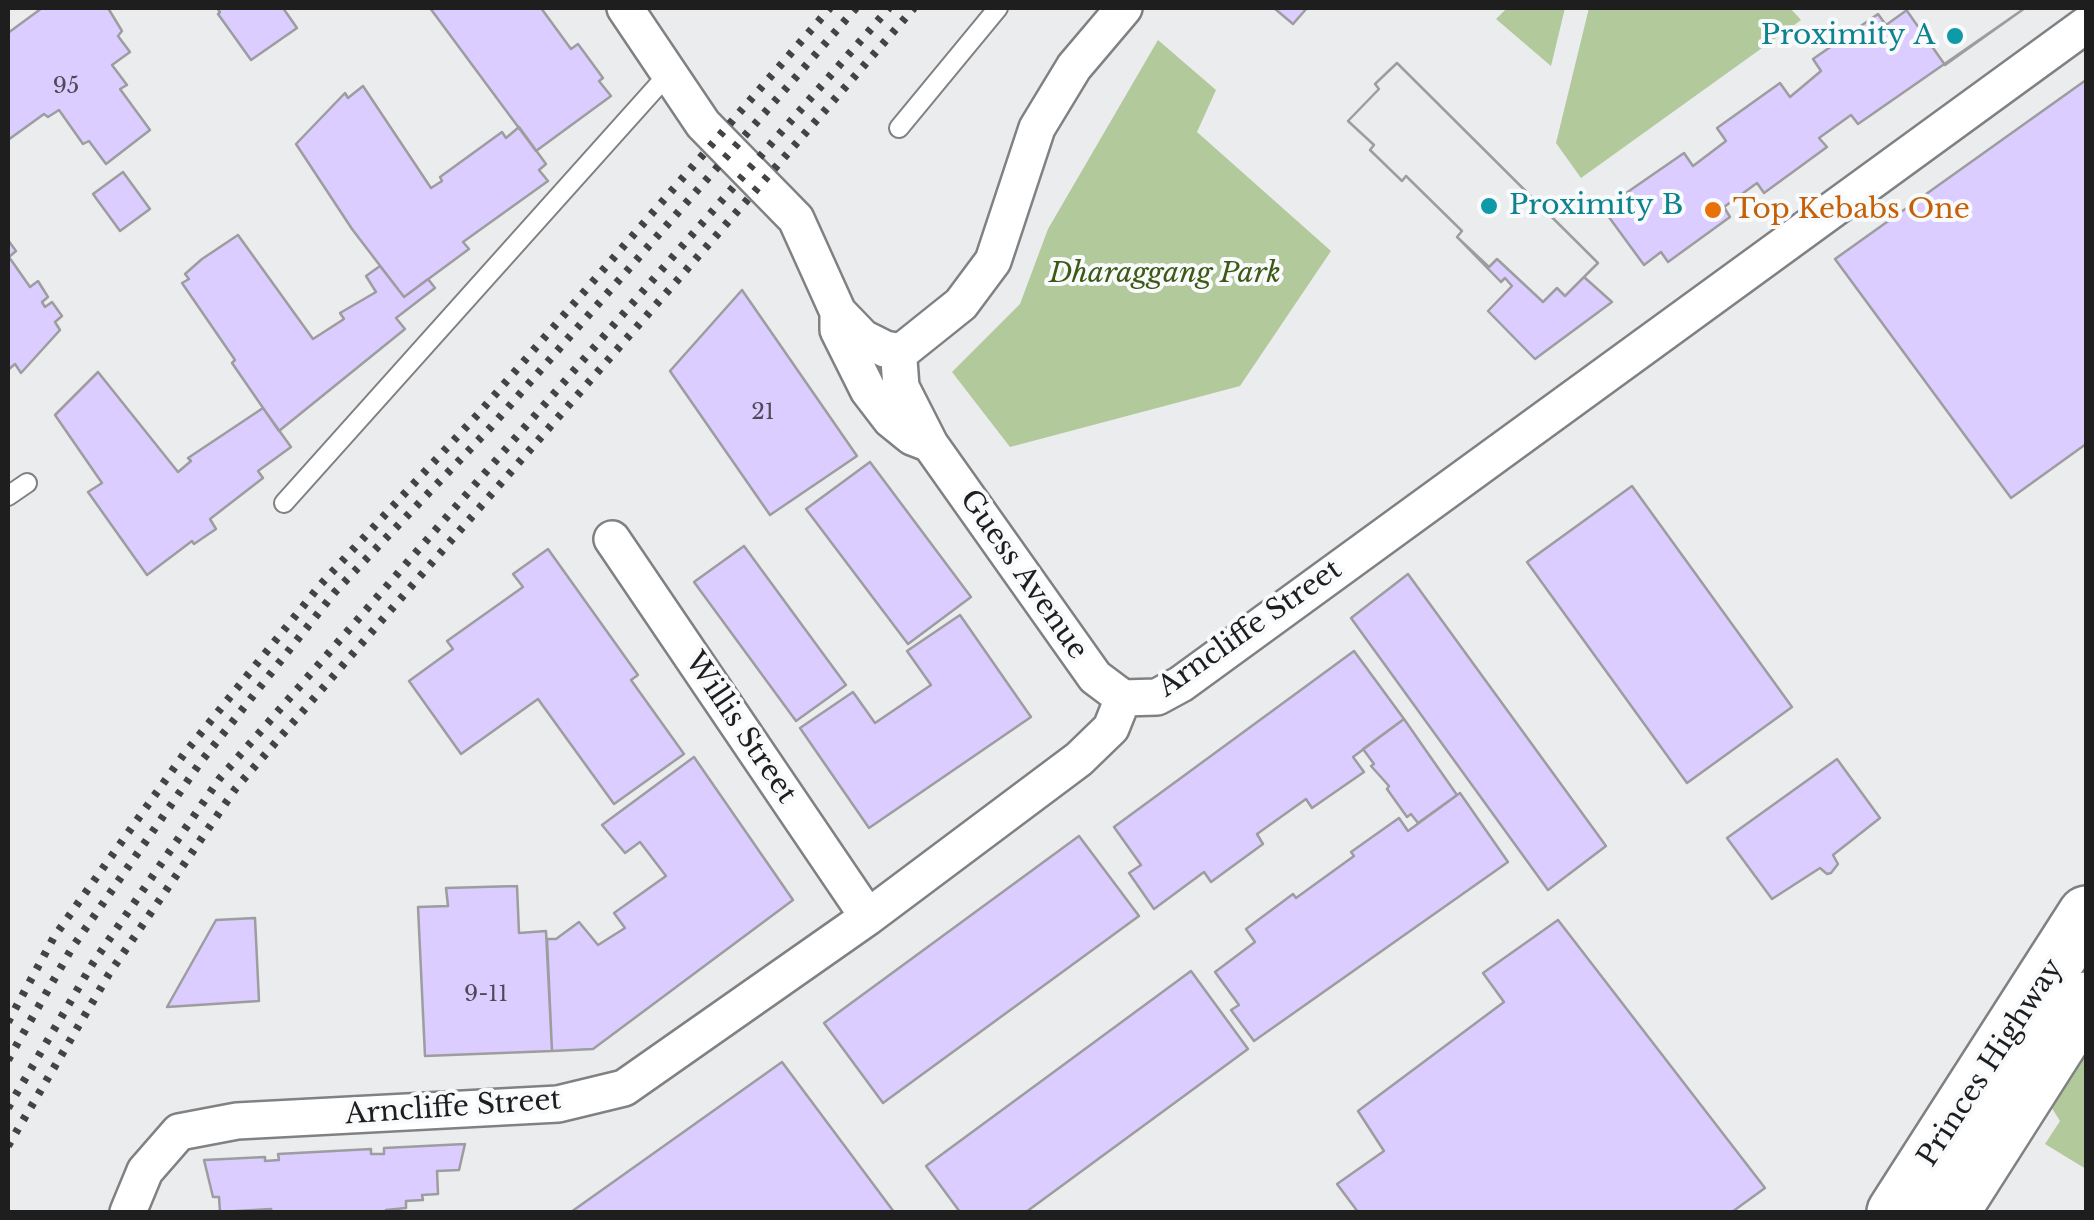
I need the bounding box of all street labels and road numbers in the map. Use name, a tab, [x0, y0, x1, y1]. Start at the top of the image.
street label: Guess Avenue	[952, 484, 1094, 666]
street label: Arncliffe Street	[1152, 553, 1348, 705]
street label: Willis Street	[677, 646, 803, 810]
street label: Princes Highway	[1911, 953, 2071, 1173]
street label: Arncliffe Street	[344, 1084, 562, 1132]

